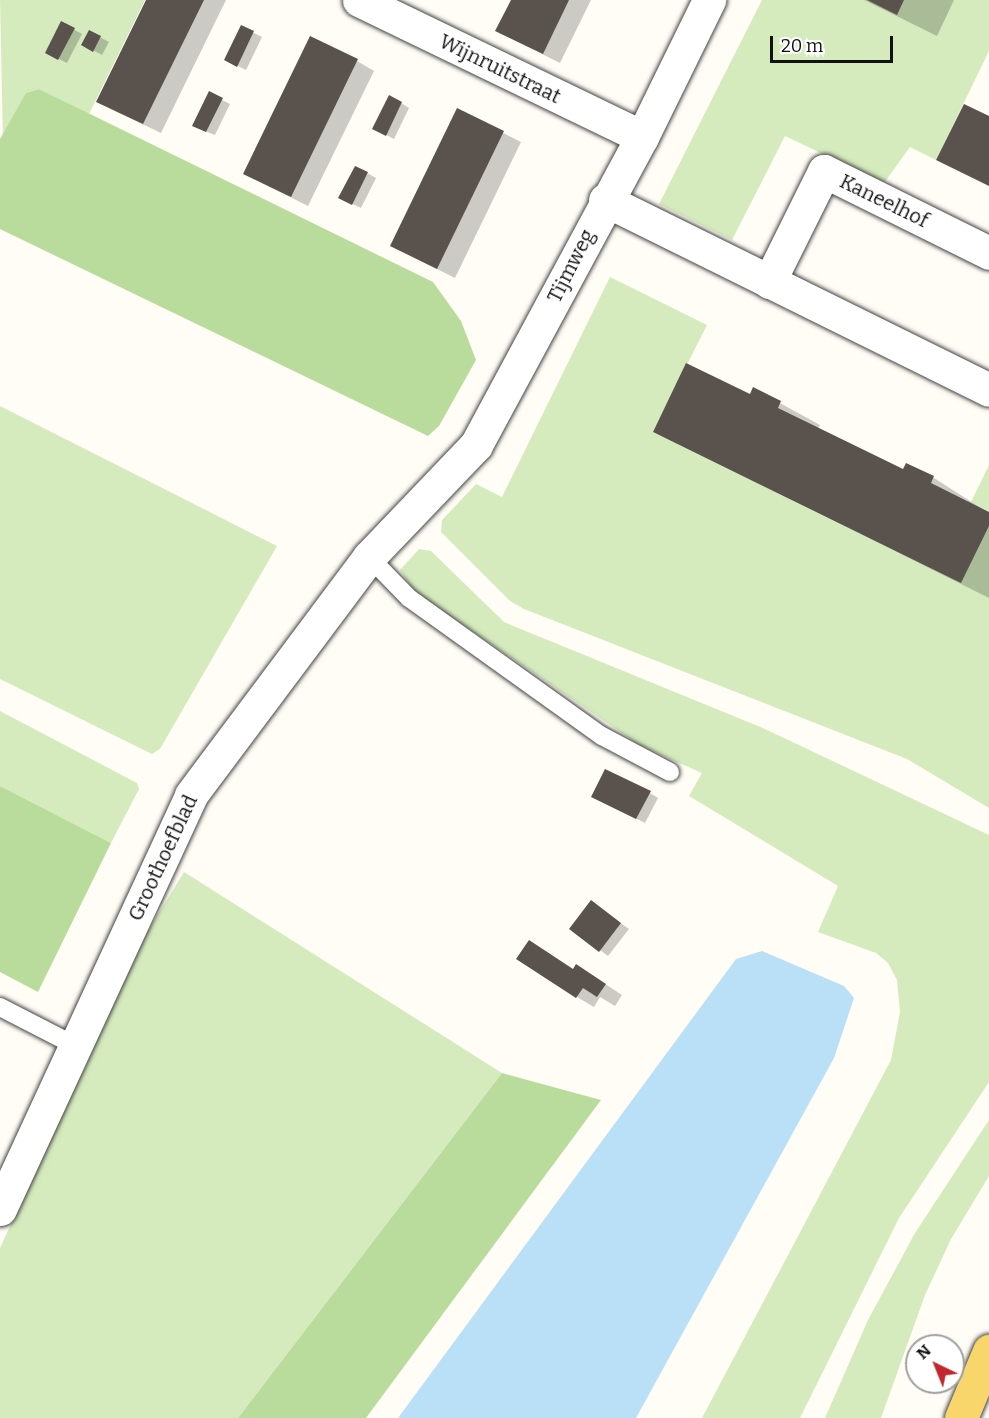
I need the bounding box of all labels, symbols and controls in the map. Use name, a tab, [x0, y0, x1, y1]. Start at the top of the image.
scale bar	[773, 24, 896, 62]
street label: Wijnruitstraat	[435, 29, 565, 109]
text: 20 m	[781, 35, 823, 57]
street label: Kaneelhof	[836, 169, 932, 233]
street label: Tijmweg	[542, 225, 600, 307]
street label: Groothoefblad	[123, 791, 203, 925]
north arrow	[905, 1334, 965, 1394]
text: N	[913, 1341, 935, 1363]

